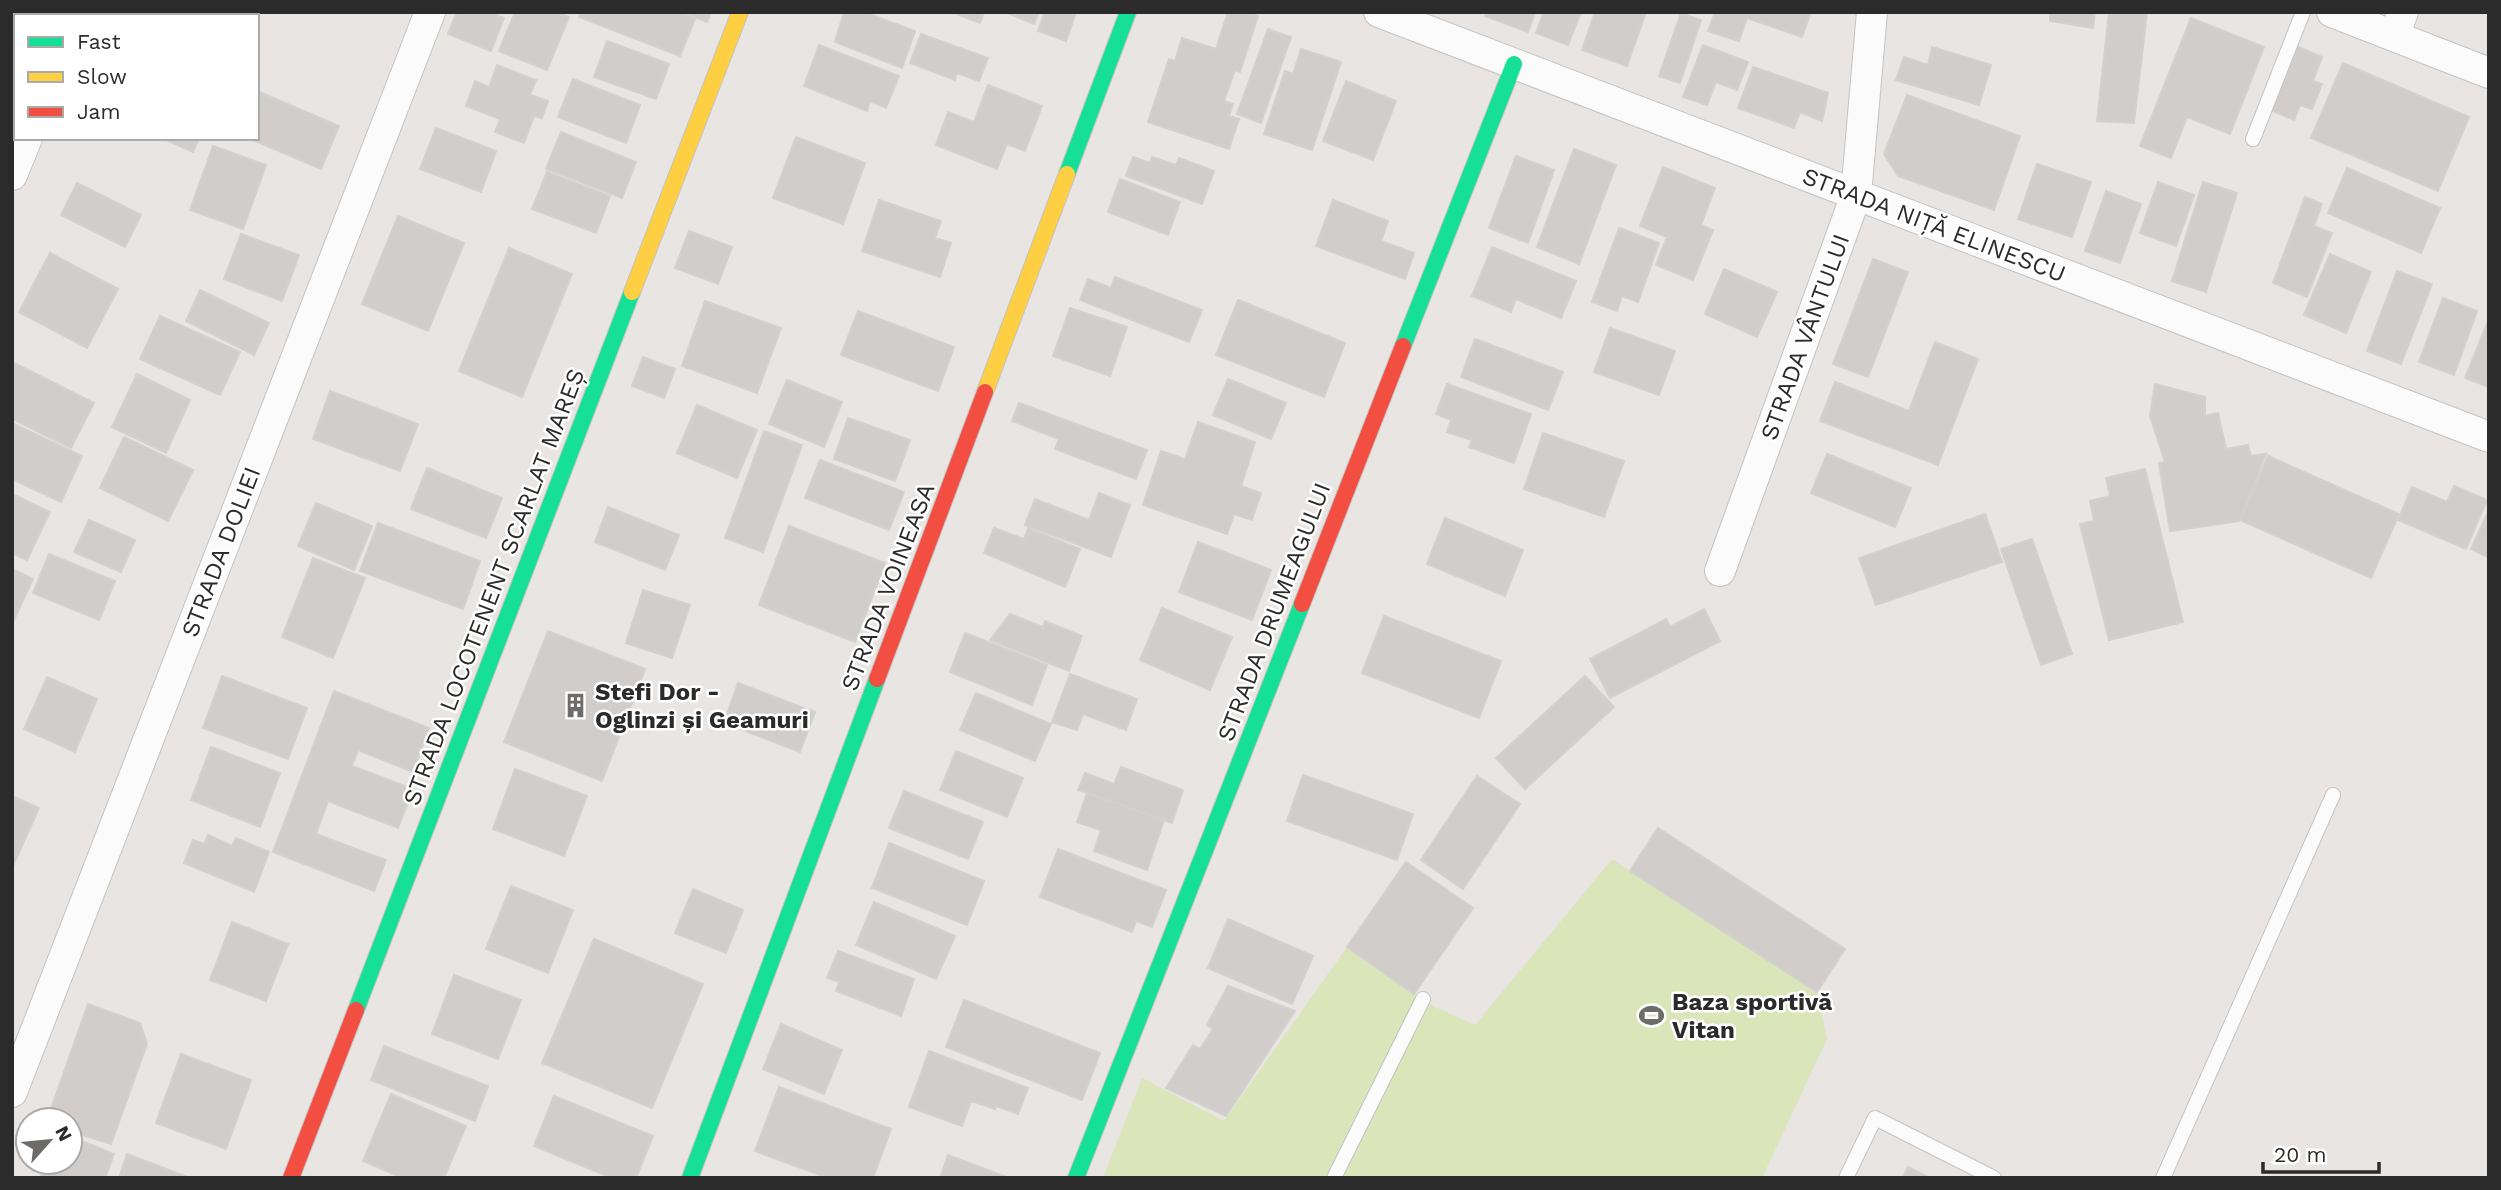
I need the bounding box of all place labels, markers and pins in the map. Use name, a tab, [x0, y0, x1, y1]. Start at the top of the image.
place label: Stefi Dor - Oglinzi și Geamuri	[595, 678, 809, 734]
building icon: Stefi Dor - Oglinzi și Geamuri	[561, 692, 589, 720]
place label: Baza sportivă Vitan	[1672, 988, 1832, 1044]
sports icon: Baza sportivă Vitan	[1638, 1002, 1666, 1030]

